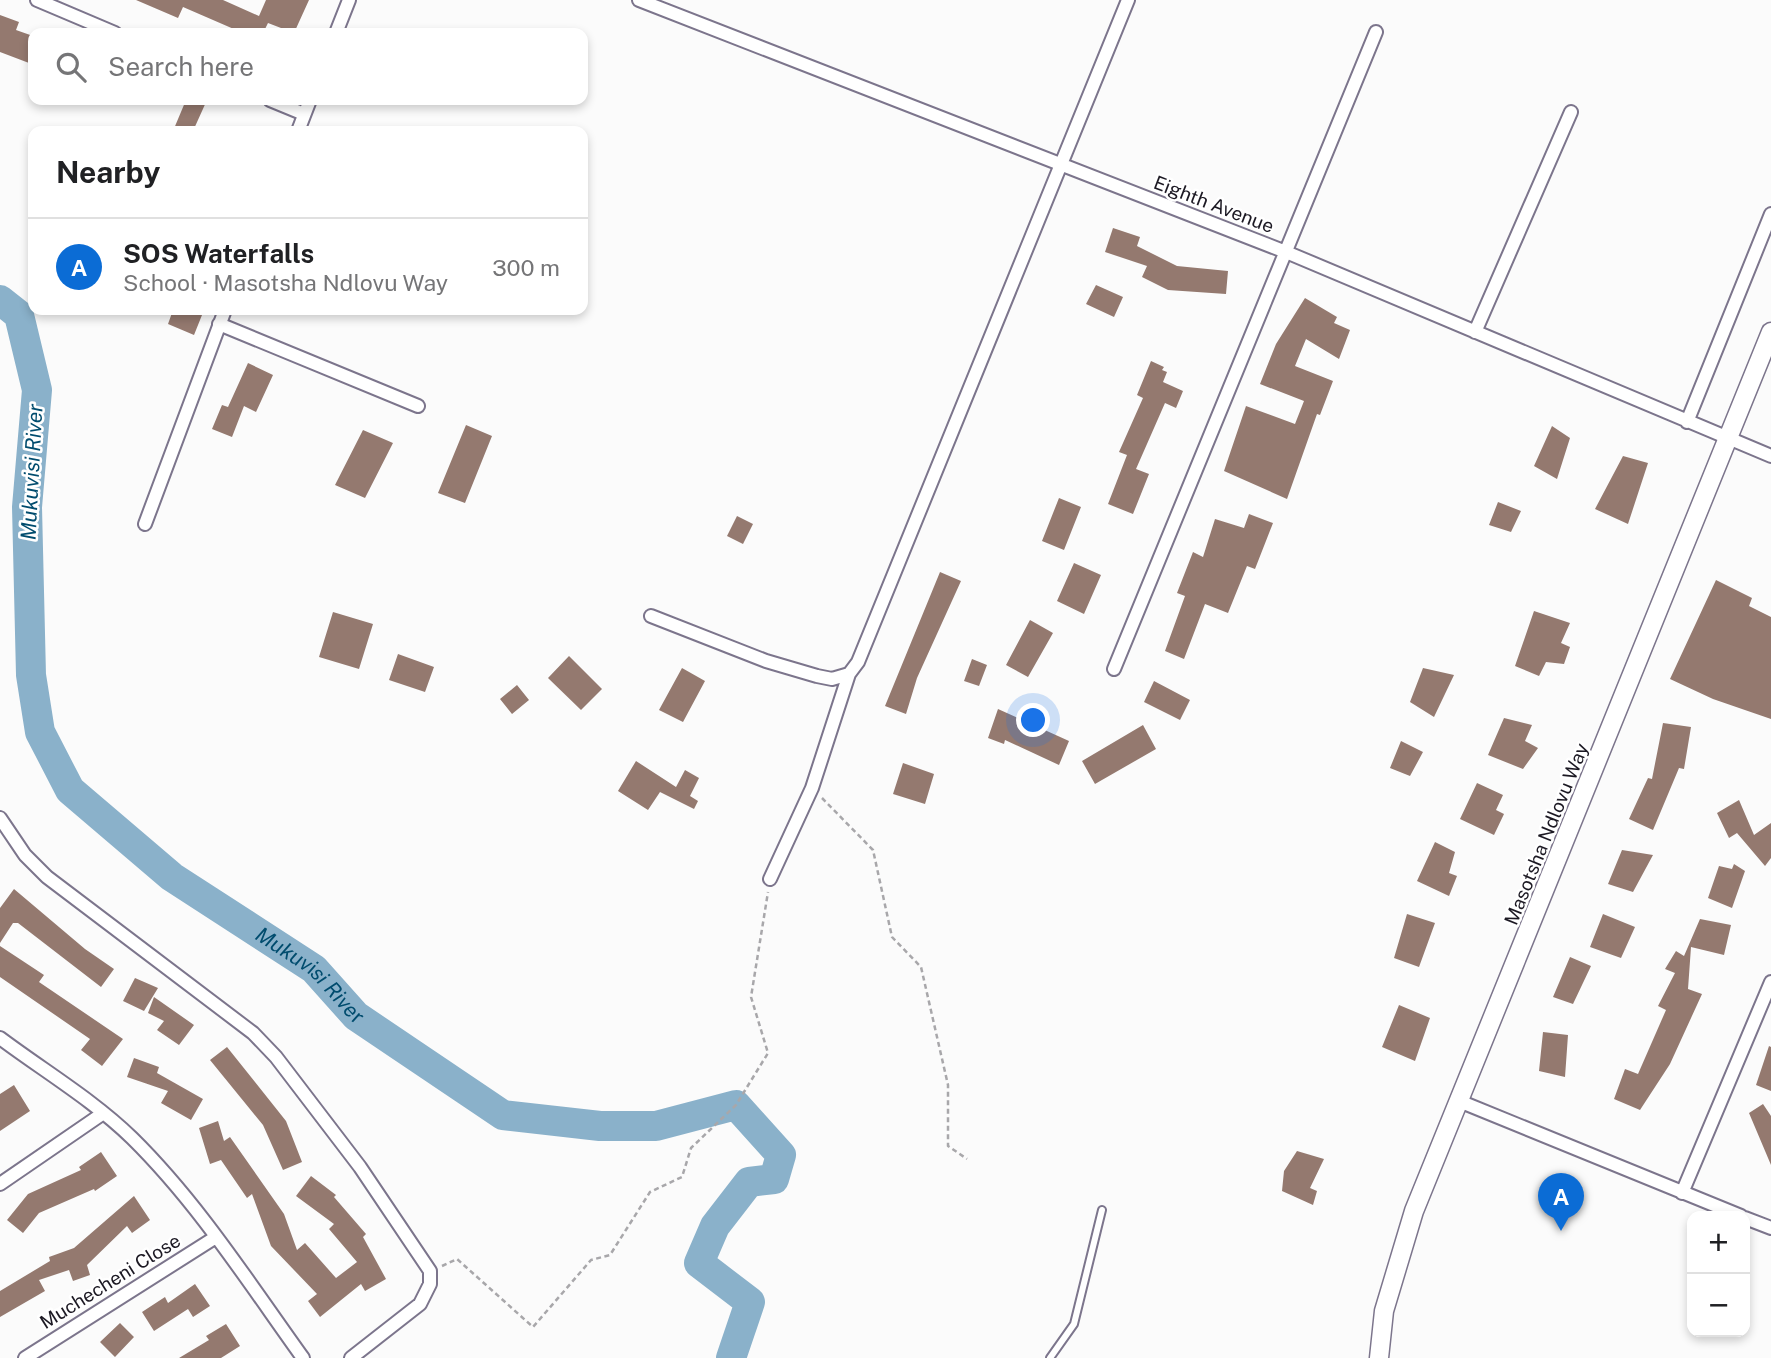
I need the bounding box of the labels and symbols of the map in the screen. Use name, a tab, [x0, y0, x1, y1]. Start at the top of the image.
street label: Eighth Avenue	[1151, 171, 1277, 237]
water label: Mukuvisi River	[15, 402, 48, 541]
your location	[1016, 703, 1050, 737]
street label: Masotsha Ndlovu Way	[1499, 740, 1593, 928]
water label: Mukuvisi River	[251, 921, 369, 1030]
pin: A	[1538, 1173, 1584, 1231]
street label: Muchecheni Close	[36, 1229, 184, 1333]

